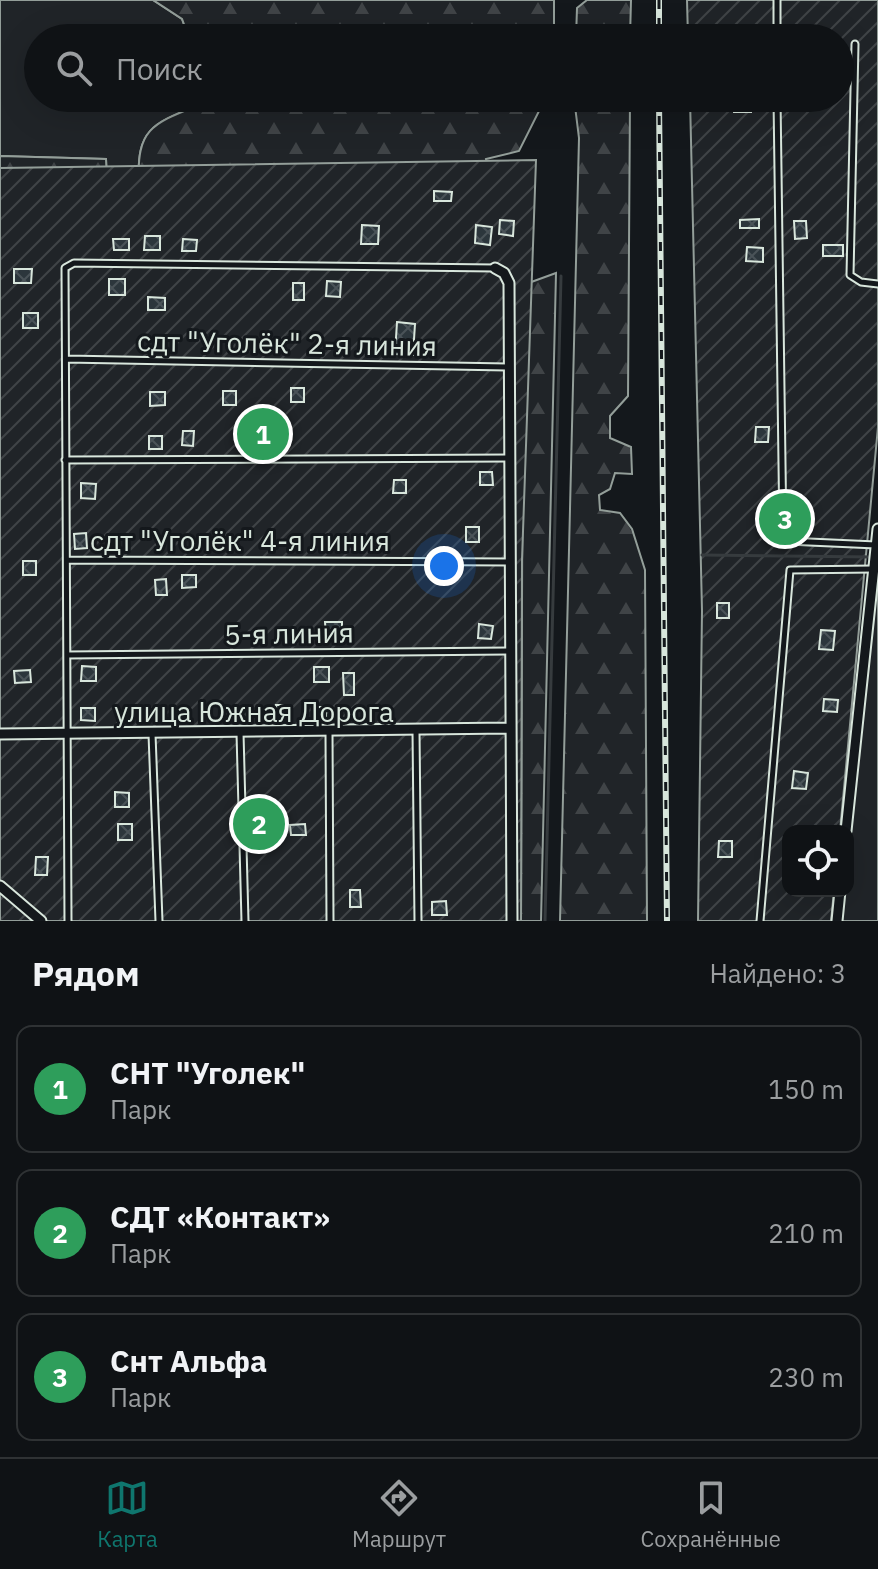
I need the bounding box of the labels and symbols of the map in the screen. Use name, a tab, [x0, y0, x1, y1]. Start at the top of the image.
street label: сдт "Уголёк" 2-я линия	[137, 322, 437, 364]
pin: 1	[237, 404, 289, 464]
pin: 3	[759, 489, 811, 549]
street label: сдт "Уголёк" 4-я линия	[90, 522, 390, 559]
your location	[424, 546, 464, 586]
street label: 5-я линия	[224, 613, 354, 653]
street label: улица Южная Дорога	[114, 693, 394, 730]
pin: 2	[233, 794, 285, 854]

